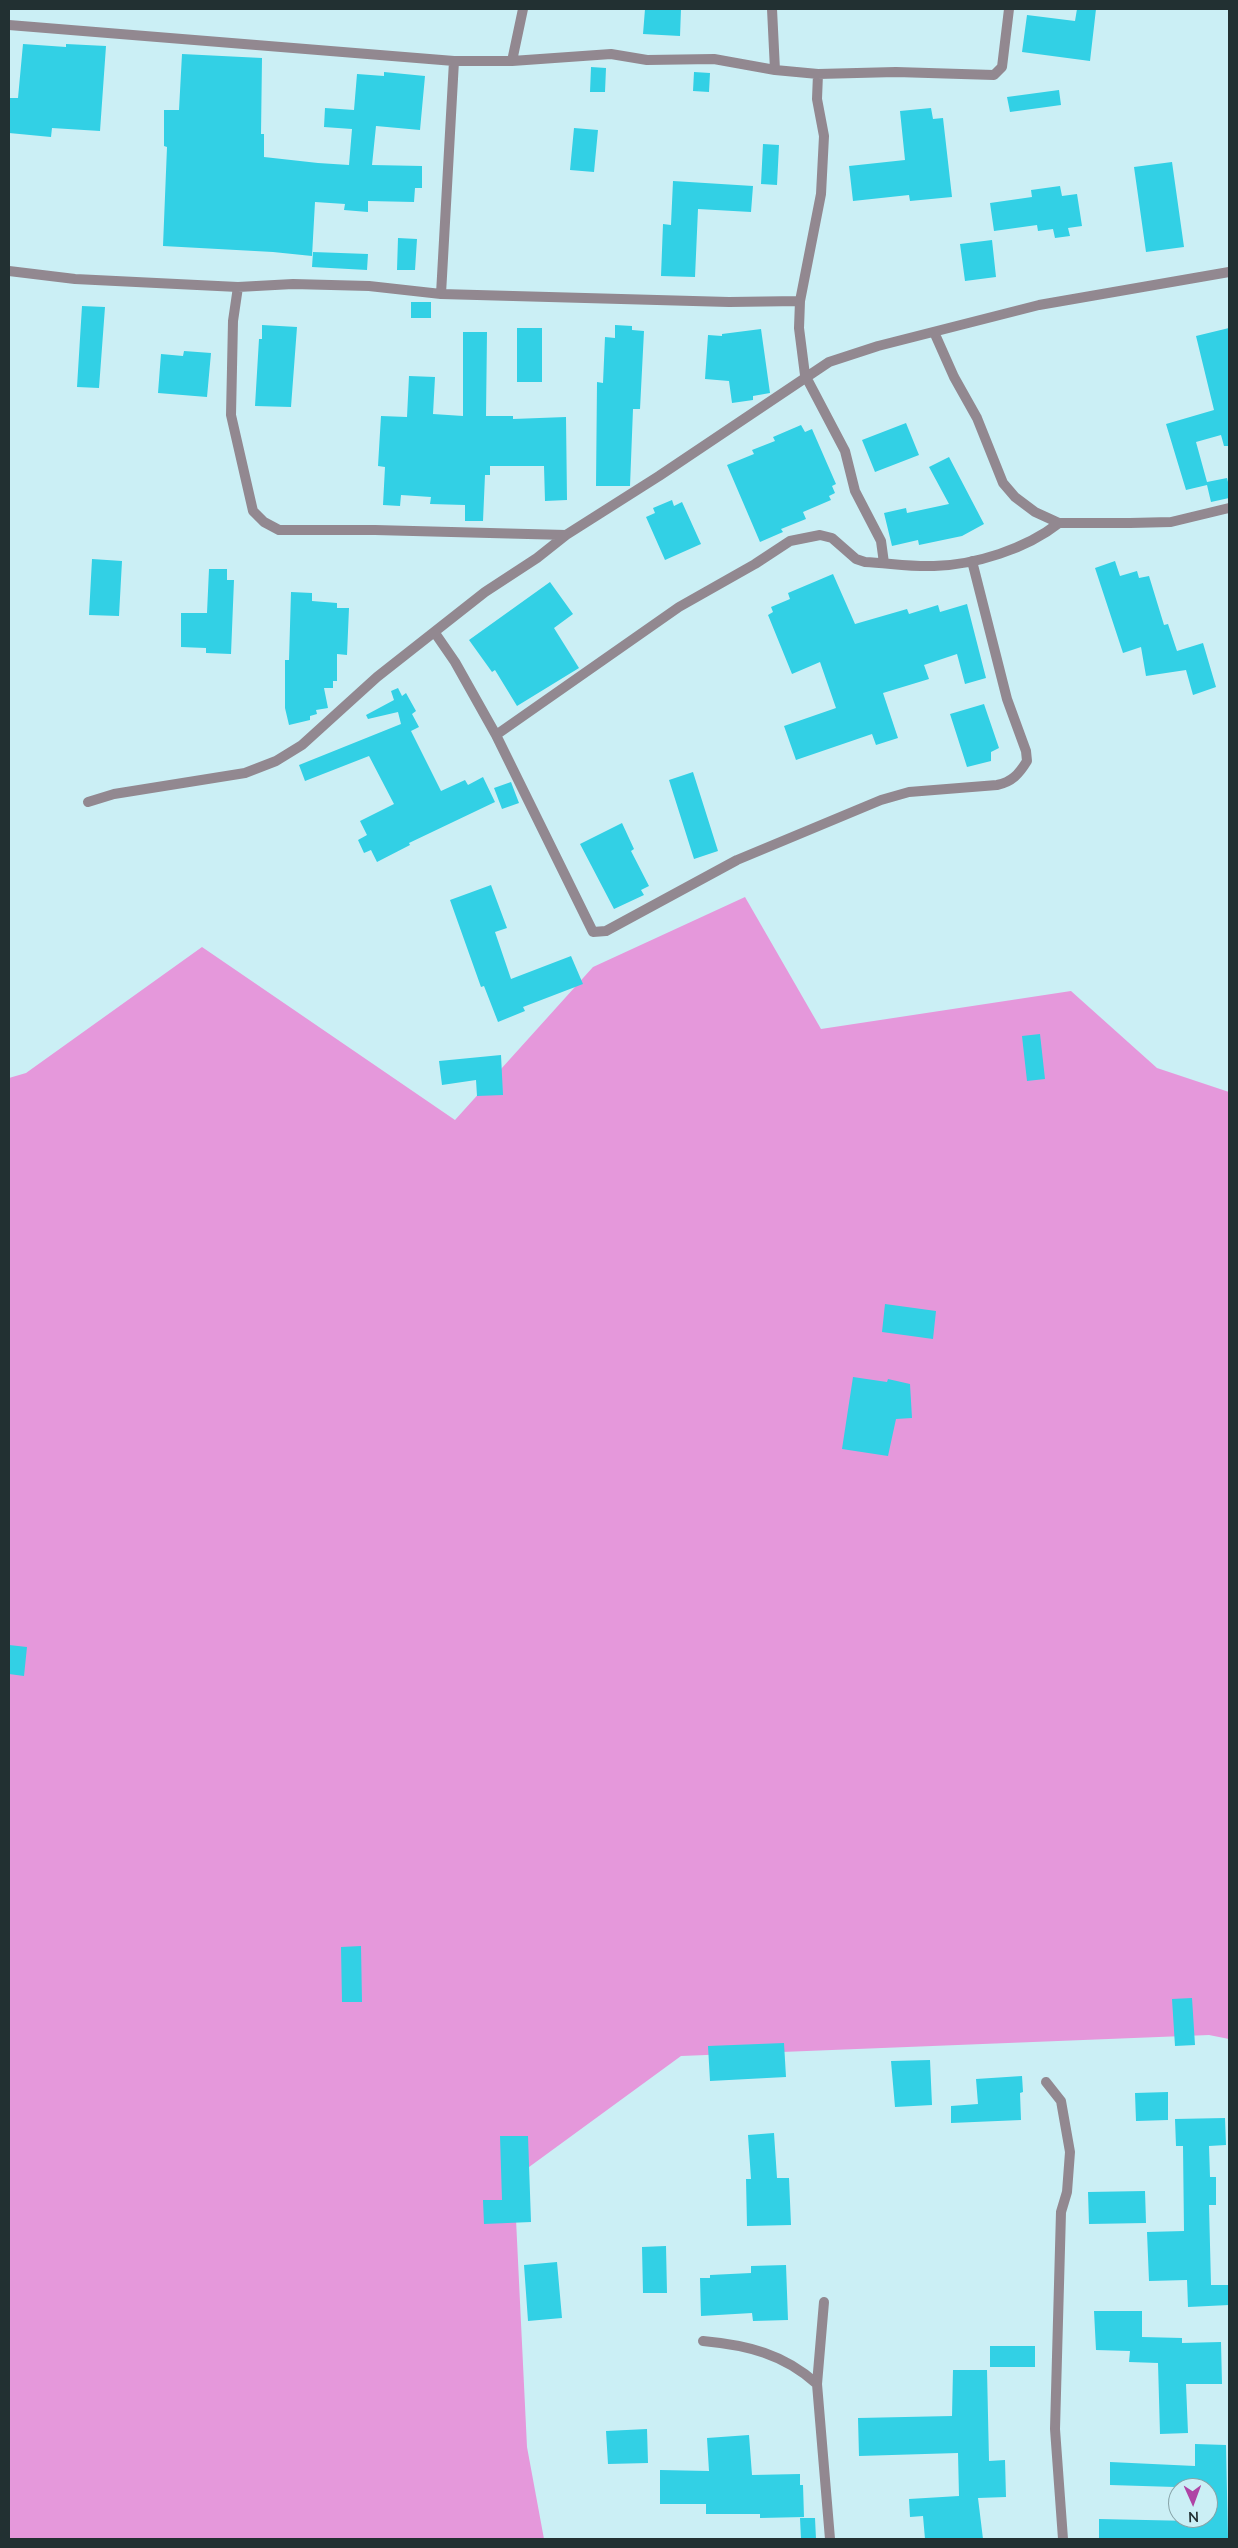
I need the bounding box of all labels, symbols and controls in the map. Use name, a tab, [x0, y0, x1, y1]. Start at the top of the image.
north arrow	[1168, 2478, 1218, 2528]
text: N	[1188, 2509, 1199, 2526]

